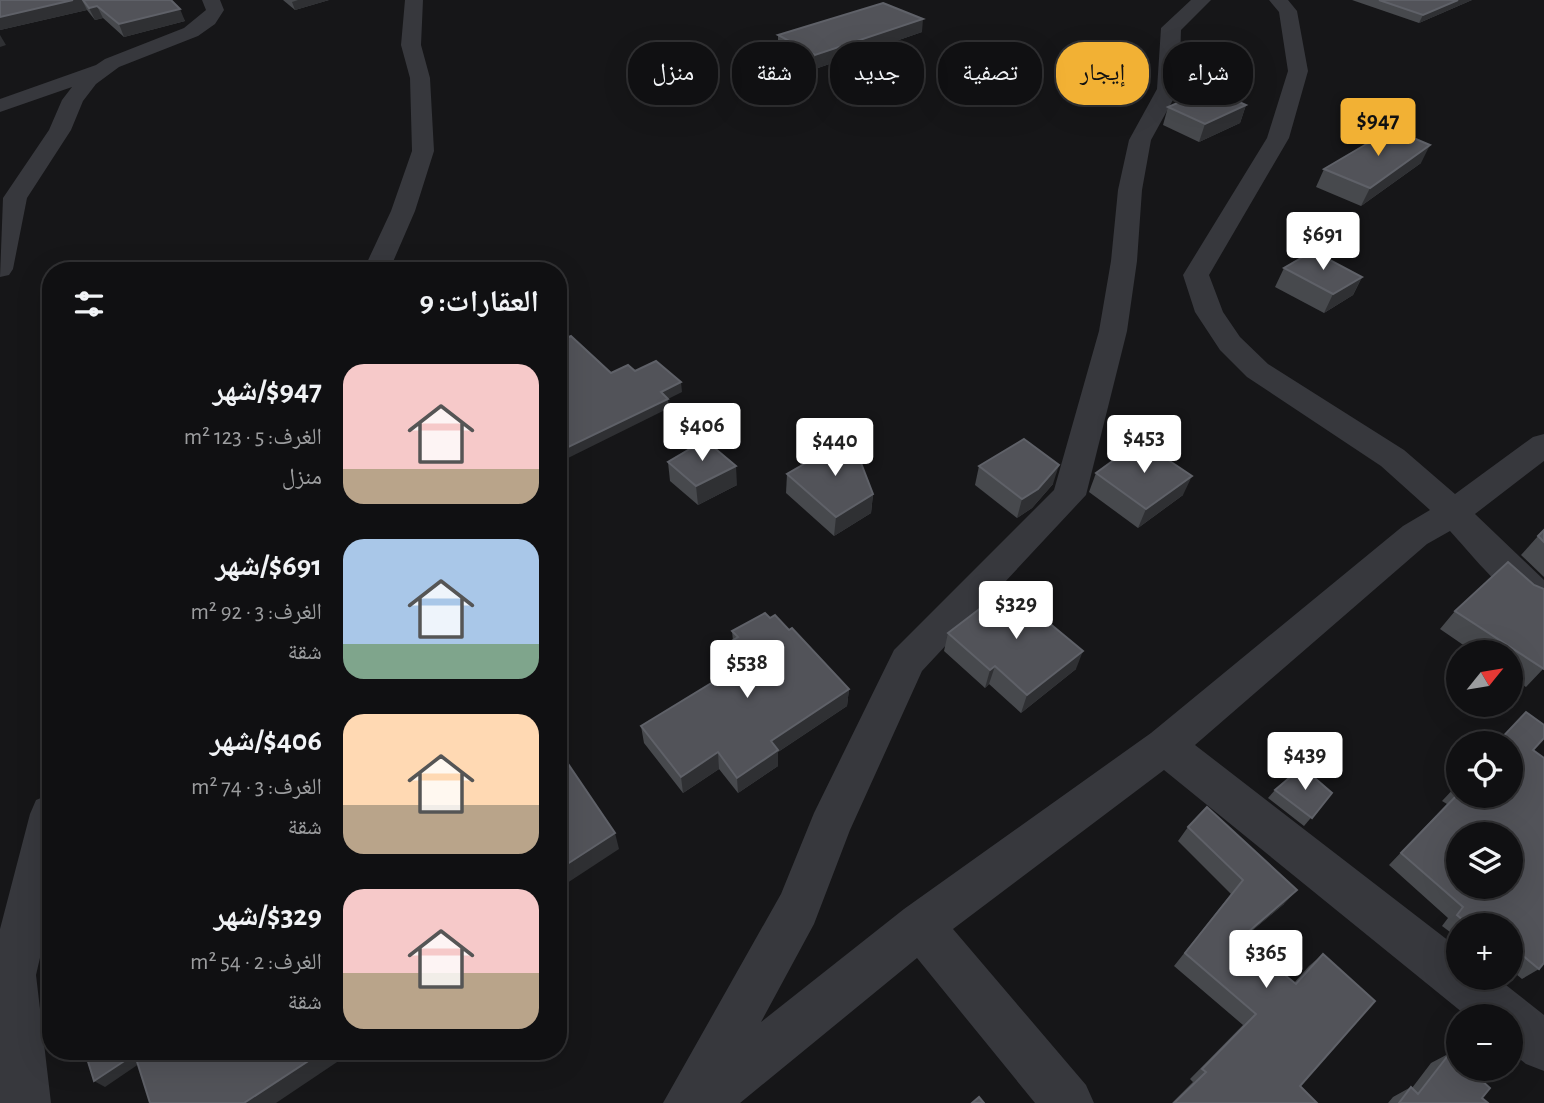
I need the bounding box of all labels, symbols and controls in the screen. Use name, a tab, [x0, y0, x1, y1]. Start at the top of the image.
chip: منزل	[628, 42, 718, 105]
chip: شقة	[732, 42, 816, 105]
chip: جديد	[830, 42, 924, 105]
chip: تصفية	[938, 42, 1042, 105]
chip: إيجار	[1056, 42, 1149, 105]
chip: شراء	[1163, 42, 1253, 105]
pin: $947	[1337, 99, 1419, 158]
text: $947	[1357, 109, 1399, 132]
pin: $691	[1282, 212, 1364, 272]
text: $691	[1303, 223, 1343, 246]
icon: filters	[70, 285, 108, 323]
text: العقارات: 9	[420, 287, 539, 317]
text: $947/شهر	[213, 376, 322, 406]
icon: home	[399, 392, 483, 476]
pin: $406	[661, 404, 743, 463]
text: $406	[679, 414, 725, 437]
pin: $453	[1103, 416, 1185, 475]
pin: $440	[794, 419, 876, 478]
text: الغرف: 5 · 123 m²	[184, 426, 322, 449]
text: $453	[1123, 426, 1165, 449]
text: $440	[812, 429, 858, 452]
text: منزل	[282, 466, 322, 489]
text: $691/شهر	[215, 551, 322, 581]
icon: home	[399, 567, 483, 651]
pin: $329	[975, 582, 1057, 641]
text: $329	[995, 592, 1037, 615]
text: الغرف: 3 · 92 m²	[190, 601, 322, 624]
pin: $538	[706, 640, 788, 700]
north arrow	[1446, 640, 1522, 718]
map controls	[1446, 640, 1523, 1081]
text: شقة	[288, 641, 322, 664]
text: $538	[726, 651, 768, 674]
text: $406/شهر	[210, 726, 322, 756]
button: locate	[1446, 731, 1523, 808]
pin: $439	[1264, 732, 1346, 792]
icon: home	[399, 742, 483, 826]
text: $439	[1284, 743, 1326, 766]
text: الغرف: 3 · 74 m²	[191, 776, 322, 799]
text: شقة	[288, 816, 322, 839]
button: layers	[1446, 822, 1523, 899]
text: $329/شهر	[214, 901, 322, 931]
button: +	[1446, 913, 1523, 990]
icon: home	[399, 917, 483, 1001]
pin: $365	[1225, 930, 1307, 990]
text: $365	[1245, 941, 1287, 964]
text: الغرف: 2 · 54 m²	[190, 951, 322, 974]
text: شقة	[288, 991, 322, 1014]
button: −	[1446, 1004, 1523, 1081]

